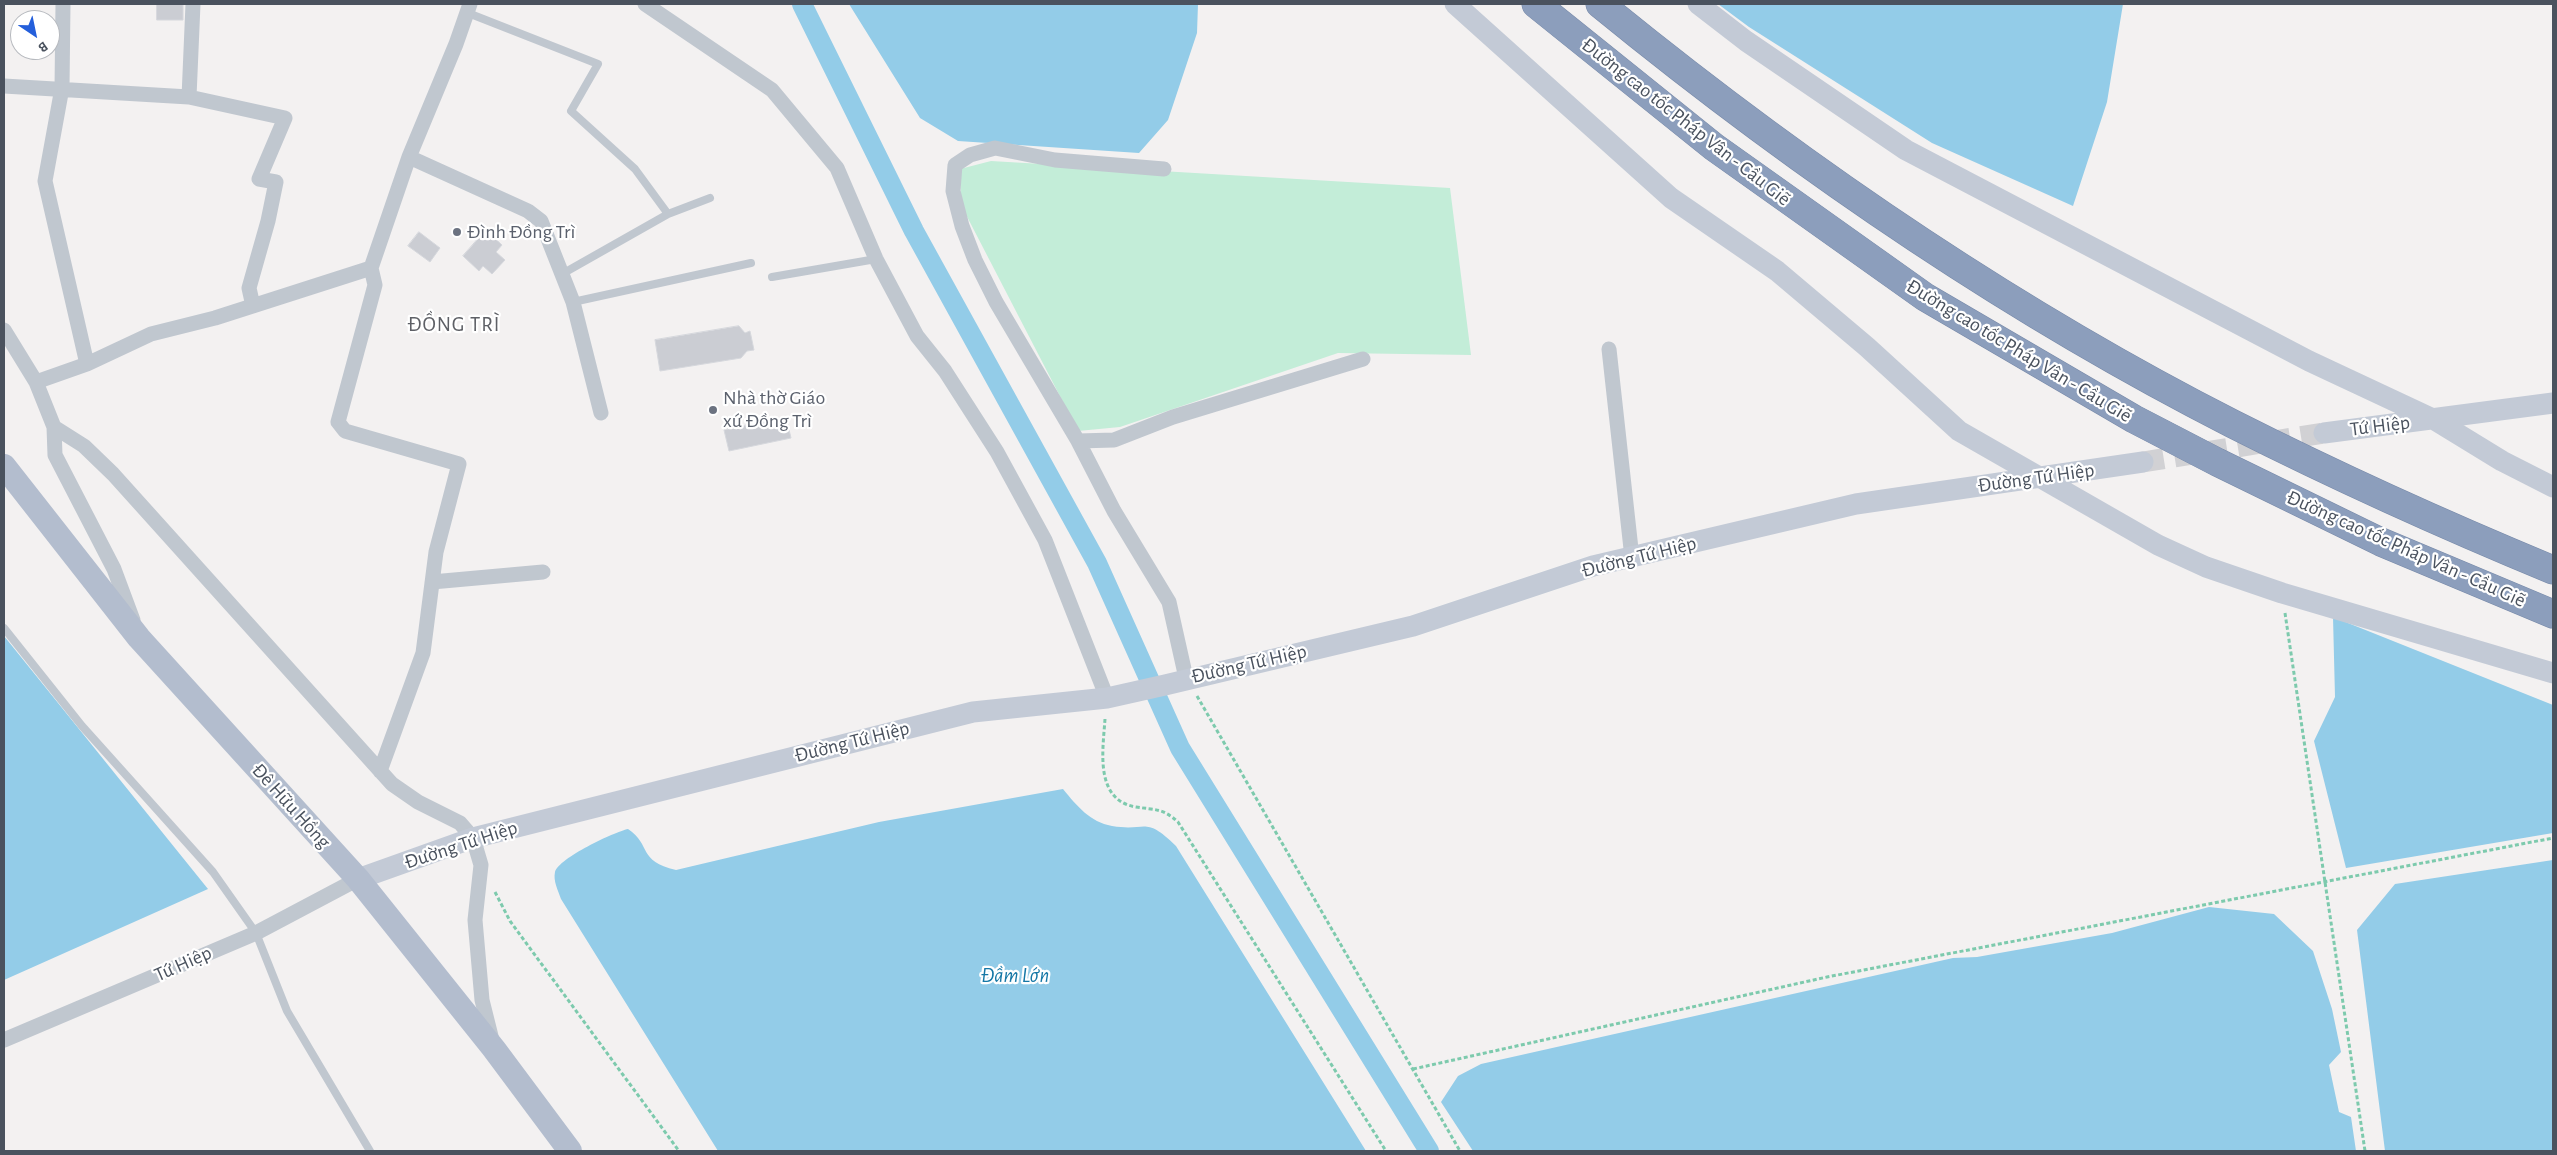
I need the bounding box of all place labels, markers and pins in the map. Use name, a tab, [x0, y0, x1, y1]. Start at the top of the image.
place label: Đình Đồng Trì	[467, 220, 575, 244]
marker: Đình Đồng Trì	[451, 226, 463, 238]
place label: Nhà thờ Giáo xứ Đồng Trì	[723, 386, 825, 433]
marker: Nhà thờ Giáo xứ Đồng Trì	[707, 404, 719, 416]

